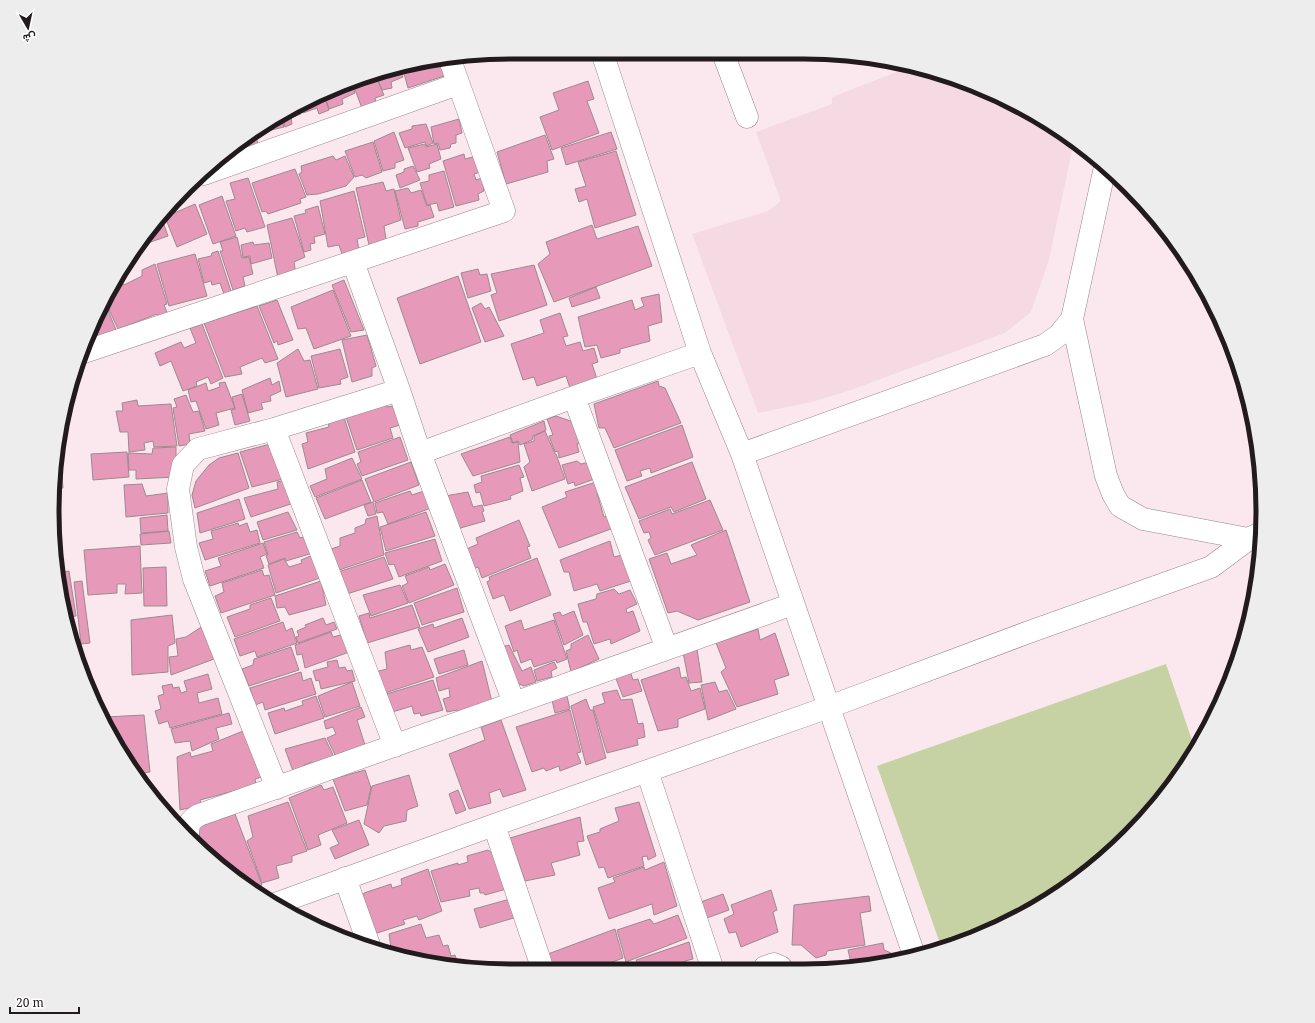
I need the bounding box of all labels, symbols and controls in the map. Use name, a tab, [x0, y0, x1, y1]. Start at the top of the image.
north arrow	[8, 8, 48, 48]
text: ش	[22, 30, 37, 47]
scale bar	[10, 989, 79, 1015]
text: 20 m	[16, 994, 44, 1011]

